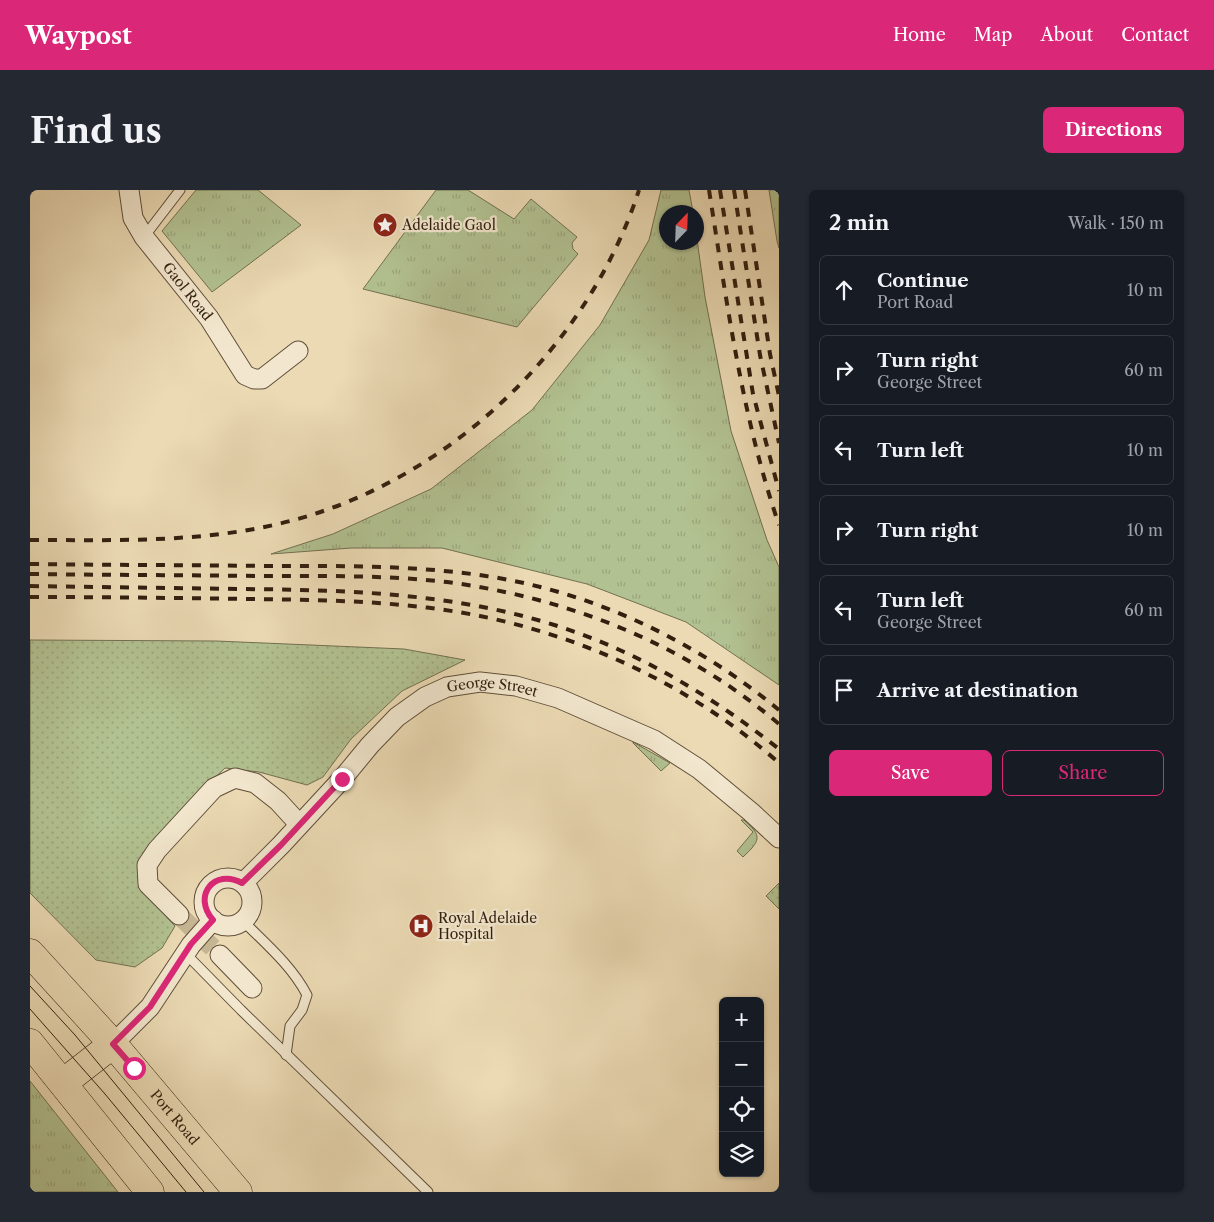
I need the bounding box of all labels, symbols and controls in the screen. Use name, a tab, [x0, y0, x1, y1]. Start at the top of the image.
text: Waypost	[25, 21, 132, 50]
text: Home	[893, 24, 946, 46]
text: Map	[974, 24, 1012, 46]
text: About	[1040, 24, 1093, 46]
text: Contact	[1121, 24, 1189, 46]
button: Directions	[1043, 107, 1184, 153]
text: Find us	[30, 109, 162, 152]
north arrow	[659, 205, 704, 250]
text: 2 min	[829, 210, 889, 235]
place icon: Adelaide Gaol	[372, 212, 398, 238]
text: Walk · 150 m	[1068, 213, 1164, 233]
place label: Adelaide Gaol	[401, 216, 496, 234]
street label: Gaol Road	[159, 259, 217, 325]
text: Continue	[877, 269, 969, 292]
icon: ahead	[830, 276, 858, 304]
text: 10 m	[1127, 280, 1163, 300]
text: Port Road	[877, 292, 953, 312]
text: Turn right	[877, 349, 978, 372]
icon: right	[830, 356, 858, 384]
text: 60 m	[1124, 360, 1163, 380]
text: George Street	[877, 372, 982, 392]
icon: left	[830, 436, 858, 464]
text: Turn left	[877, 439, 964, 462]
text: 10 m	[1127, 440, 1163, 460]
icon: right	[830, 516, 858, 544]
text: Turn right	[877, 519, 978, 542]
text: 10 m	[1127, 520, 1163, 540]
text: Turn left	[877, 589, 964, 612]
icon: left	[830, 596, 858, 624]
text: 60 m	[1124, 600, 1163, 620]
text: George Street	[877, 612, 982, 632]
street label: George Street	[445, 673, 540, 701]
icon: arrive	[830, 676, 858, 704]
text: Arrive at destination	[877, 679, 1078, 702]
button: Save	[829, 750, 992, 796]
button: Share	[1002, 750, 1164, 796]
route end	[331, 768, 354, 791]
place label: Royal Adelaide Hospital	[438, 909, 537, 943]
hospital icon: Royal Adelaide Hospital	[408, 913, 434, 939]
map controls	[719, 997, 764, 1177]
button: +	[719, 997, 764, 1042]
button: −	[719, 1042, 764, 1087]
route start	[123, 1057, 146, 1080]
street label: Port Road	[146, 1086, 204, 1149]
button: locate	[719, 1087, 764, 1132]
button: layers	[719, 1132, 764, 1177]

